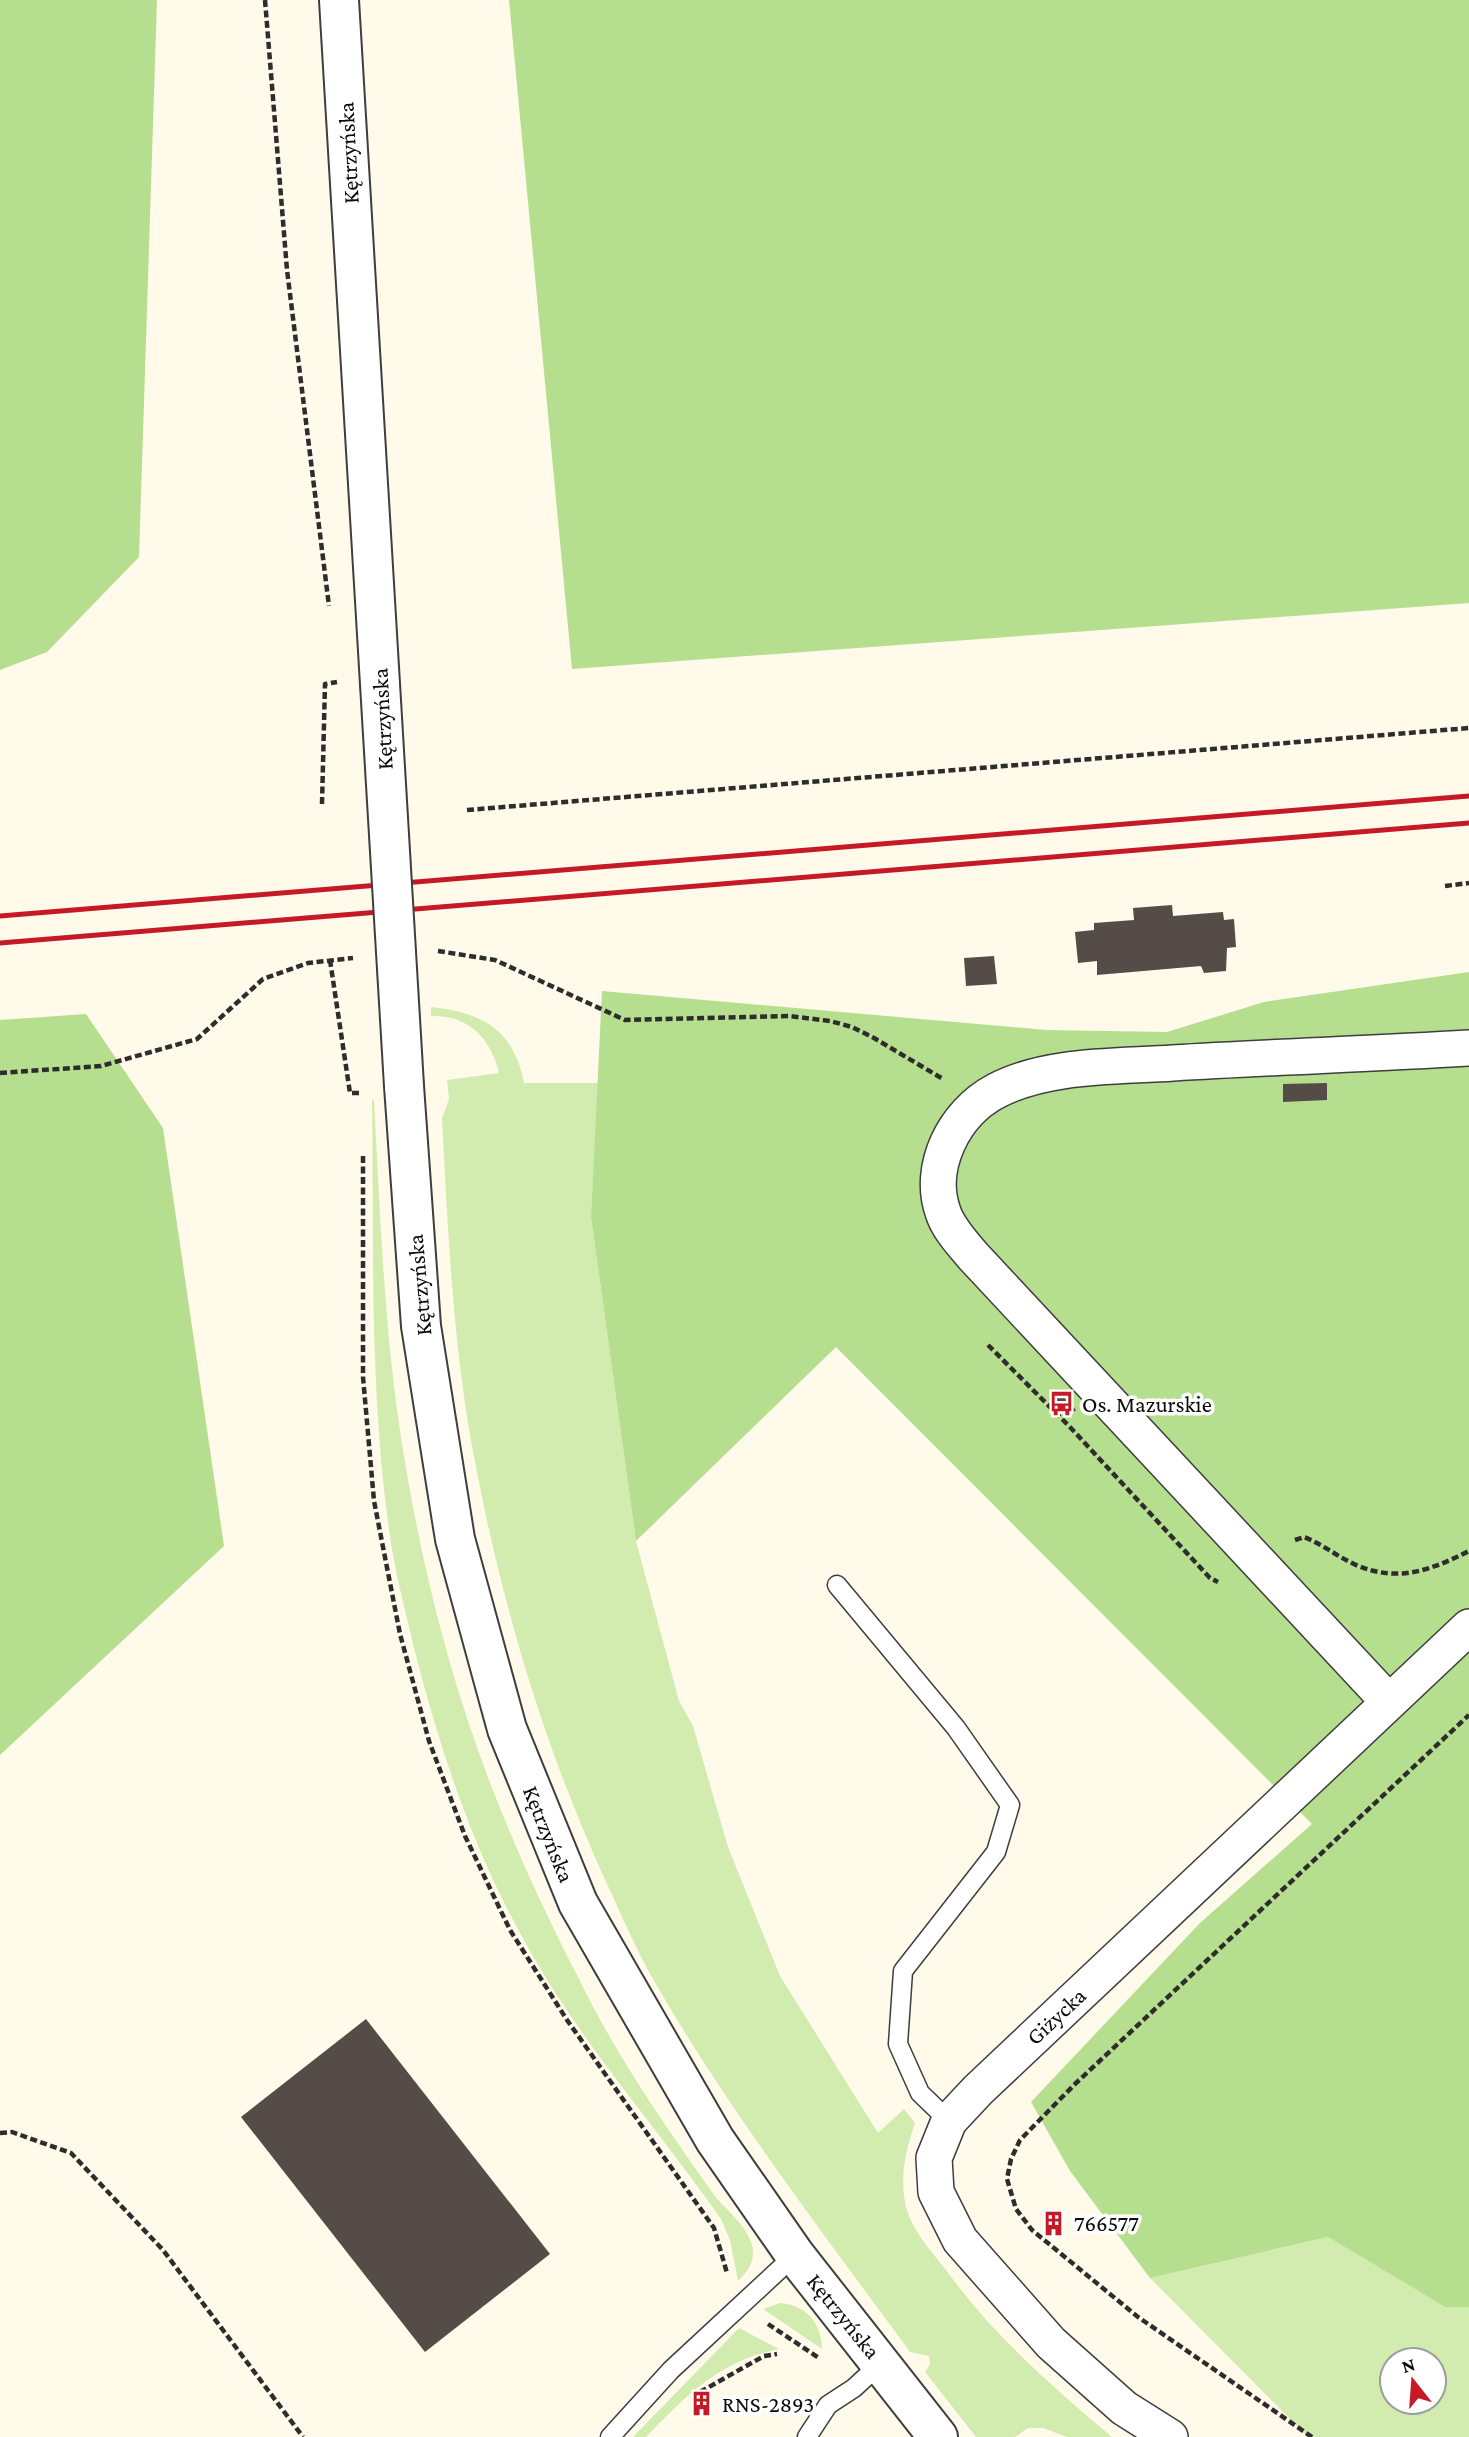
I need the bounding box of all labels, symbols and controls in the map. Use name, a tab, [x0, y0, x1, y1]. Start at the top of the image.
street label: Kętrzyńska	[332, 101, 364, 205]
street label: Kętrzyńska	[366, 667, 398, 771]
street label: Kętrzyńska	[402, 1233, 436, 1337]
bus stop icon: Os. Mazurskie	[1048, 1390, 1076, 1418]
place label: Os. Mazurskie	[1082, 1391, 1212, 1417]
street label: Kętrzyńska	[518, 1782, 580, 1886]
street label: Giżycka	[1021, 1982, 1091, 2050]
building icon: 766577	[1040, 2209, 1068, 2237]
place label: 766577	[1074, 2210, 1139, 2236]
street label: Kętrzyńska	[802, 2268, 886, 2364]
north arrow	[1378, 2346, 1448, 2416]
text: N	[1399, 2353, 1417, 2377]
building icon: RNS-2893	[688, 2390, 716, 2418]
place label: RNS-2893	[722, 2391, 814, 2417]

